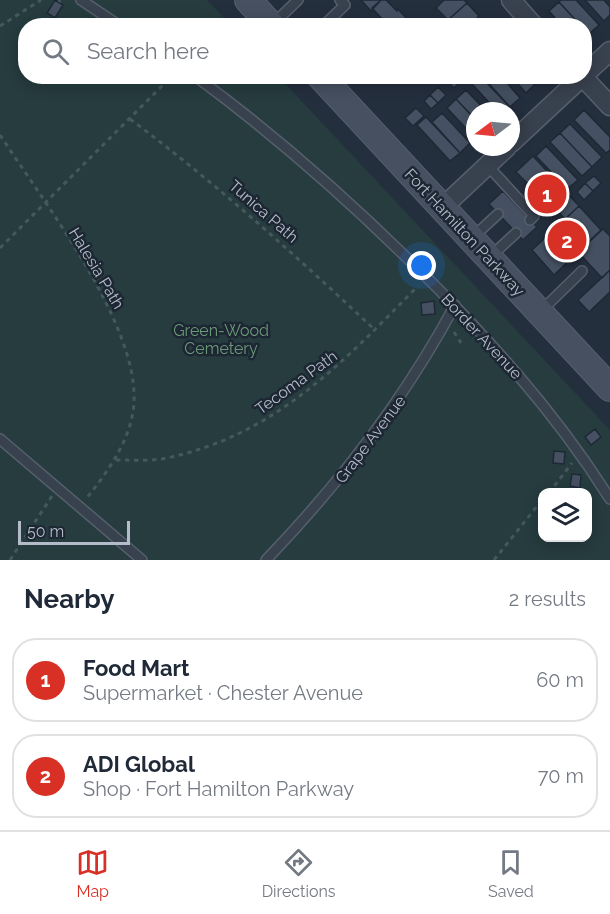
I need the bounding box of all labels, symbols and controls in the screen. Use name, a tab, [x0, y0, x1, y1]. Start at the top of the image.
search box	[18, 18, 592, 84]
icon: search	[39, 35, 72, 68]
text: Search here	[87, 38, 209, 64]
north arrow	[466, 102, 520, 156]
street label: Fort Hamilton Parkway	[401, 165, 529, 300]
pin: 1	[528, 172, 566, 216]
street label: Tunica Path	[225, 176, 302, 247]
pin: 2	[548, 218, 586, 262]
street label: Halesia Path	[65, 224, 128, 312]
your location	[407, 251, 436, 280]
street label: Border Avenue	[437, 290, 526, 383]
park label: Green-Wood Cemetery	[173, 321, 269, 358]
street label: Tecoma Path	[252, 346, 341, 418]
street label: Grape Avenue	[331, 392, 410, 487]
map controls	[538, 488, 592, 542]
button: layers	[538, 488, 592, 542]
scale bar	[18, 518, 130, 546]
text: 50 m	[27, 522, 64, 541]
text: Nearby	[24, 584, 114, 614]
text: 2 results	[509, 587, 586, 611]
text: Food Mart	[83, 655, 190, 681]
text: 1	[41, 668, 50, 692]
text: 60 m	[536, 668, 584, 692]
text: Supermarket · Chester Avenue	[83, 681, 363, 705]
text: ADI Global	[83, 751, 195, 777]
text: 2	[40, 764, 51, 788]
text: 70 m	[538, 764, 584, 788]
text: Shop · Fort Hamilton Parkway	[83, 777, 354, 801]
tab: Map	[76, 846, 109, 901]
tab: Directions	[262, 846, 336, 901]
tab: Saved	[488, 846, 534, 901]

